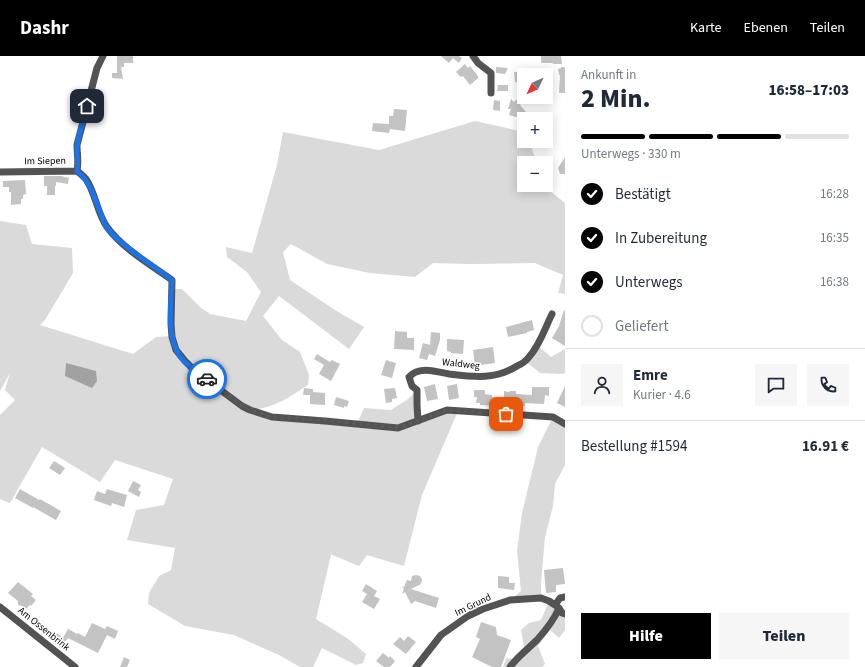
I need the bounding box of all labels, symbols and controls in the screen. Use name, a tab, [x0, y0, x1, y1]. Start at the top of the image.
text: Dashr	[20, 15, 69, 42]
text: Karte	[690, 18, 722, 38]
text: Ebenen	[744, 18, 788, 38]
text: Teilen	[810, 18, 845, 38]
text: Ankunft in	[581, 66, 636, 84]
north arrow	[517, 68, 553, 104]
map controls	[517, 68, 553, 192]
text: 2 Min.	[581, 80, 650, 117]
text: 16:58–17:03	[768, 80, 849, 101]
pin	[70, 89, 104, 123]
icon: home	[76, 95, 98, 117]
button: +	[517, 112, 553, 148]
text: Unterwegs · 330 m	[581, 145, 681, 163]
street label: Im Siepen	[24, 154, 66, 168]
button: −	[517, 156, 553, 192]
icon: check	[581, 183, 603, 205]
text: Bestätigt	[615, 184, 671, 205]
text: 16:28	[820, 185, 849, 203]
icon: check	[581, 227, 603, 249]
text: In Zubereitung	[615, 228, 707, 249]
text: 16:35	[820, 229, 849, 247]
icon: check	[581, 271, 603, 293]
text: Unterwegs	[615, 272, 683, 293]
text: 16:38	[820, 273, 849, 291]
text: Geliefert	[615, 316, 669, 337]
street label: Waldweg	[441, 355, 481, 373]
courier	[187, 359, 227, 399]
button: person	[581, 364, 623, 406]
button: chat	[755, 364, 797, 406]
button: phone	[807, 364, 849, 406]
text: Emre	[633, 365, 668, 386]
icon: car	[196, 368, 218, 390]
text: Kurier · 4.6	[633, 386, 691, 404]
pin	[489, 397, 523, 431]
icon: bag	[495, 403, 517, 425]
text: Bestellung #1594	[581, 436, 687, 457]
text: 16.91 €	[802, 436, 849, 457]
street label: Im Grund	[452, 590, 494, 620]
street label: Am Ossenbrink	[15, 604, 73, 654]
button: Hilfe	[581, 613, 711, 659]
button: Teilen	[719, 613, 849, 659]

